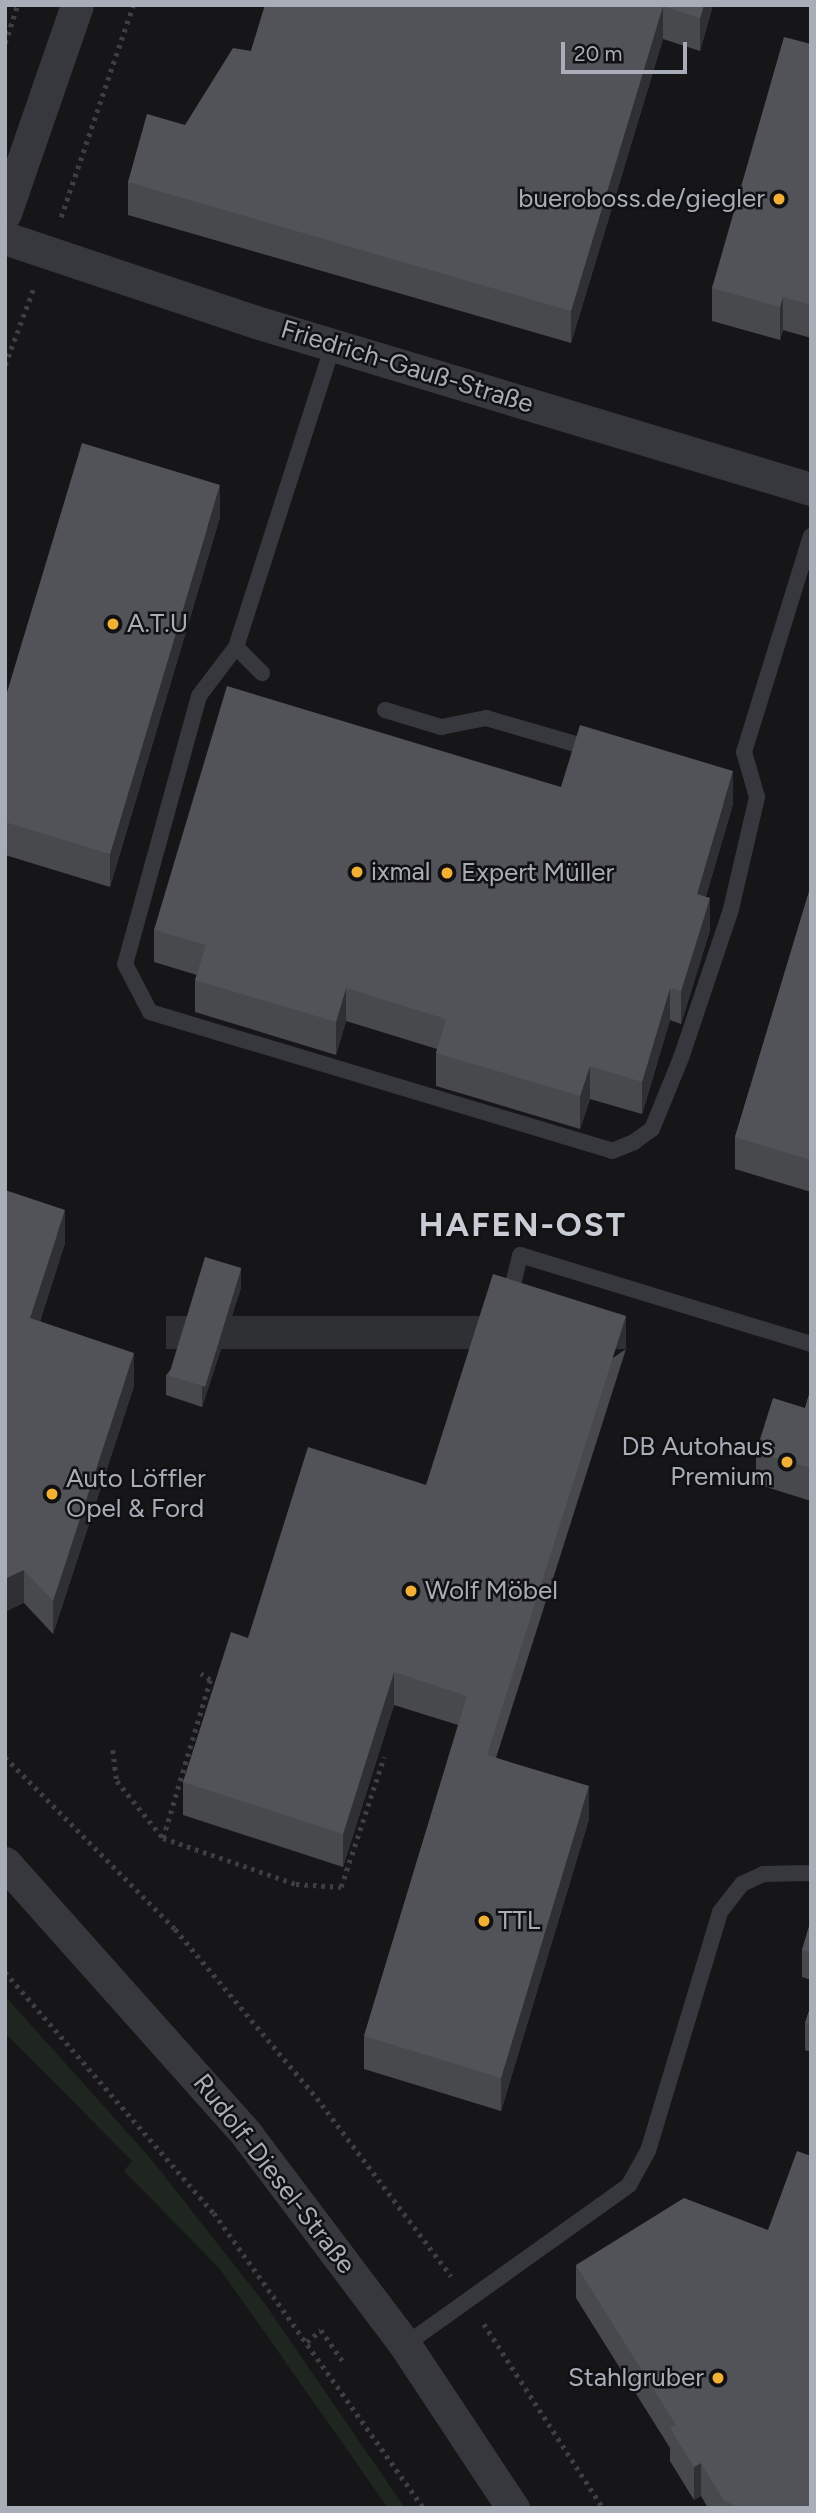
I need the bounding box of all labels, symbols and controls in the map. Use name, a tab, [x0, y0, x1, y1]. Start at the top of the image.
scale bar	[564, 28, 690, 72]
text: 20 m	[574, 41, 622, 66]
place label: bueroboss.de/giegler	[518, 183, 765, 215]
marker: bueroboss.de/giegler	[771, 191, 787, 207]
street label: Friedrich-Gauß-Straße	[277, 314, 537, 420]
place label: A.T.U	[127, 608, 188, 640]
marker: A.T.U	[105, 616, 121, 632]
place label: ixmal	[371, 856, 430, 888]
place label: Expert Müller	[461, 857, 614, 889]
marker: ixmal	[349, 864, 365, 880]
marker: Expert Müller	[439, 865, 455, 881]
district label: HAFEN-OST	[420, 1205, 626, 1245]
place label: DB Autohaus Premium	[621, 1431, 773, 1492]
marker: DB Autohaus Premium	[779, 1454, 795, 1470]
place label: Auto Löffler Opel & Ford	[66, 1463, 206, 1524]
marker: Auto Löffler Opel & Ford	[44, 1486, 60, 1502]
place label: Wolf Möbel	[425, 1575, 558, 1607]
marker: Wolf Möbel	[403, 1583, 419, 1599]
place label: TTL	[498, 1905, 540, 1937]
marker: TTL	[476, 1913, 492, 1929]
street label: Rudolf-Diesel-Straße	[186, 2068, 362, 2280]
place label: Stahlgruber	[568, 2362, 704, 2394]
marker: Stahlgruber	[710, 2370, 726, 2386]

